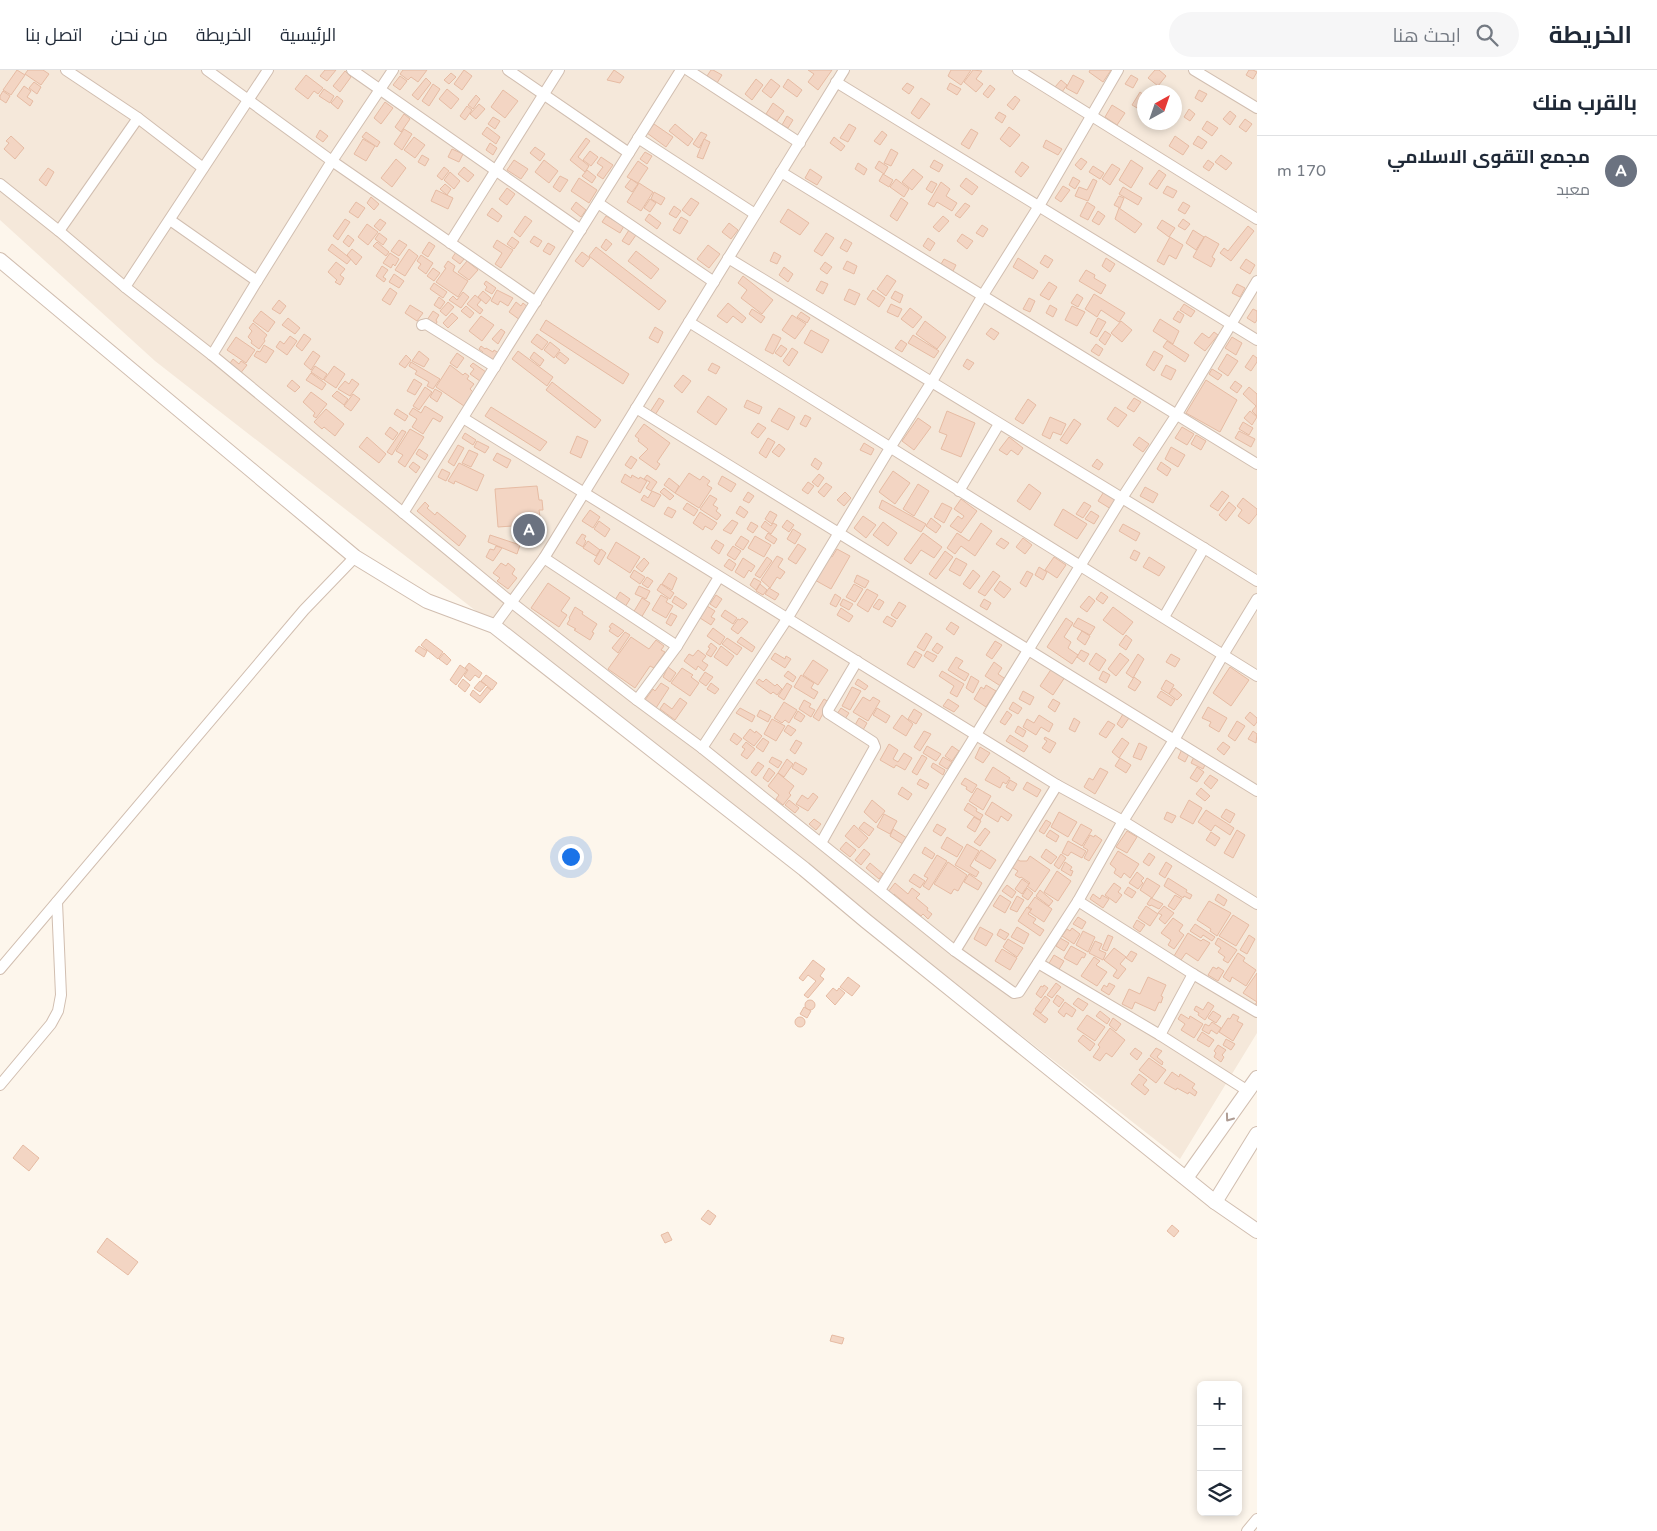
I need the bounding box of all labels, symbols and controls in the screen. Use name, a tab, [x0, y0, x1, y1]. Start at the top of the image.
search box	[1169, 12, 1519, 57]
icon: search	[1473, 21, 1501, 49]
text: الخريطة	[1549, 21, 1632, 50]
text: اتصل بنا	[25, 24, 83, 46]
text: من نحن	[111, 24, 168, 46]
text: الخريطة	[196, 24, 252, 46]
text: الرئيسية	[280, 24, 336, 46]
text: ابحث هنا	[1392, 25, 1461, 47]
north arrow	[1137, 85, 1182, 130]
text: بالقرب منك	[1532, 91, 1637, 116]
text: مجمع التقوى الاسلامي	[1387, 146, 1590, 168]
text: 170 m	[1277, 161, 1326, 181]
text: A	[1615, 161, 1627, 181]
text: معبد	[1556, 180, 1590, 200]
pin: A	[513, 511, 545, 549]
your location	[558, 844, 584, 870]
one-way arrow	[1226, 1112, 1235, 1122]
map controls	[1197, 1381, 1242, 1516]
button: +	[1197, 1381, 1242, 1426]
button: −	[1197, 1426, 1242, 1471]
button: layers	[1197, 1471, 1242, 1516]

